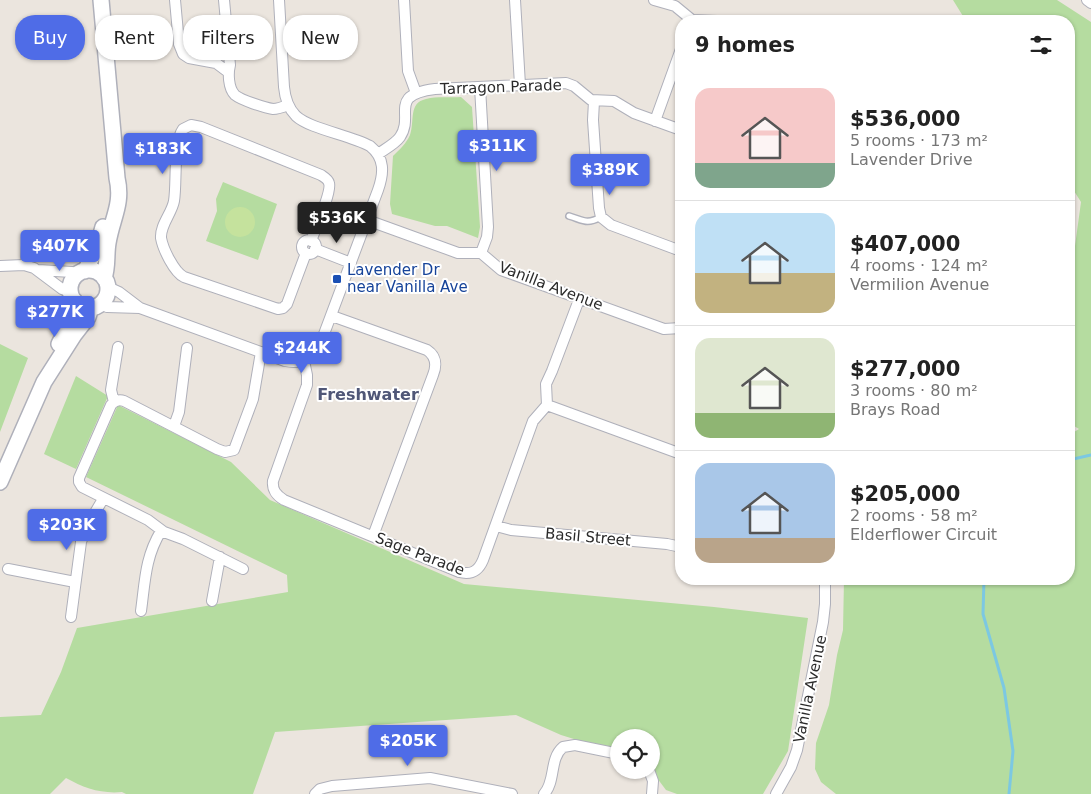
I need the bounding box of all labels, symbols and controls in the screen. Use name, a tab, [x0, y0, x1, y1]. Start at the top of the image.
chip: Buy	[15, 15, 85, 60]
chip: Rent	[95, 15, 173, 60]
chip: Filters	[183, 15, 273, 60]
chip: New	[283, 15, 358, 60]
icon: filters	[1027, 31, 1055, 59]
text: 9 homes	[695, 33, 795, 57]
street label: Tarragon Parade	[439, 76, 562, 98]
text: $536,000	[850, 107, 960, 131]
icon: home	[735, 108, 795, 168]
pin: $311K	[462, 130, 532, 172]
text: 5 rooms · 173 m²	[850, 131, 988, 150]
pin: $183K	[128, 132, 198, 175]
text: $311K	[469, 136, 525, 155]
text: $183K	[135, 139, 191, 158]
text: Lavender Drive	[850, 150, 973, 169]
pin: $389K	[575, 154, 645, 196]
text: $389K	[582, 160, 638, 179]
pin: $536K	[302, 202, 372, 244]
text: $536K	[309, 208, 365, 227]
pin: $407K	[25, 230, 95, 272]
text: $407,000	[850, 232, 960, 256]
icon: home	[735, 233, 795, 293]
text: $407K	[32, 236, 88, 255]
text: 4 rooms · 124 m²	[850, 256, 988, 275]
street label: Vanilla Avenue	[496, 258, 606, 314]
place label: Lavender Dr near Vanilla Ave	[347, 261, 468, 296]
marker: Lavender Dr near Vanilla Ave	[331, 273, 343, 285]
text: Vermilion Avenue	[850, 275, 989, 294]
pin: $277K	[20, 296, 90, 338]
text: $277K	[27, 302, 83, 321]
pin: $244K	[267, 332, 337, 374]
text: $244K	[274, 338, 330, 357]
text: $277,000	[850, 357, 960, 381]
icon: home	[735, 358, 795, 418]
text: 3 rooms · 80 m²	[850, 381, 978, 400]
district label: Freshwater	[317, 385, 419, 404]
text: Brays Road	[850, 400, 940, 419]
text: $205,000	[850, 482, 960, 506]
icon: home	[735, 483, 795, 543]
text: 2 rooms · 58 m²	[850, 506, 978, 525]
pin: $203K	[32, 508, 102, 551]
text: $203K	[39, 515, 95, 534]
street label: Basil Street	[544, 524, 632, 550]
text: Elderflower Circuit	[850, 525, 997, 544]
street label: Sage Parade	[373, 529, 467, 579]
street label: Vanilla Avenue	[790, 633, 830, 745]
pin: $205K	[373, 724, 443, 767]
map controls	[610, 729, 660, 779]
button: locate	[610, 729, 660, 779]
text: $205K	[380, 731, 436, 750]

